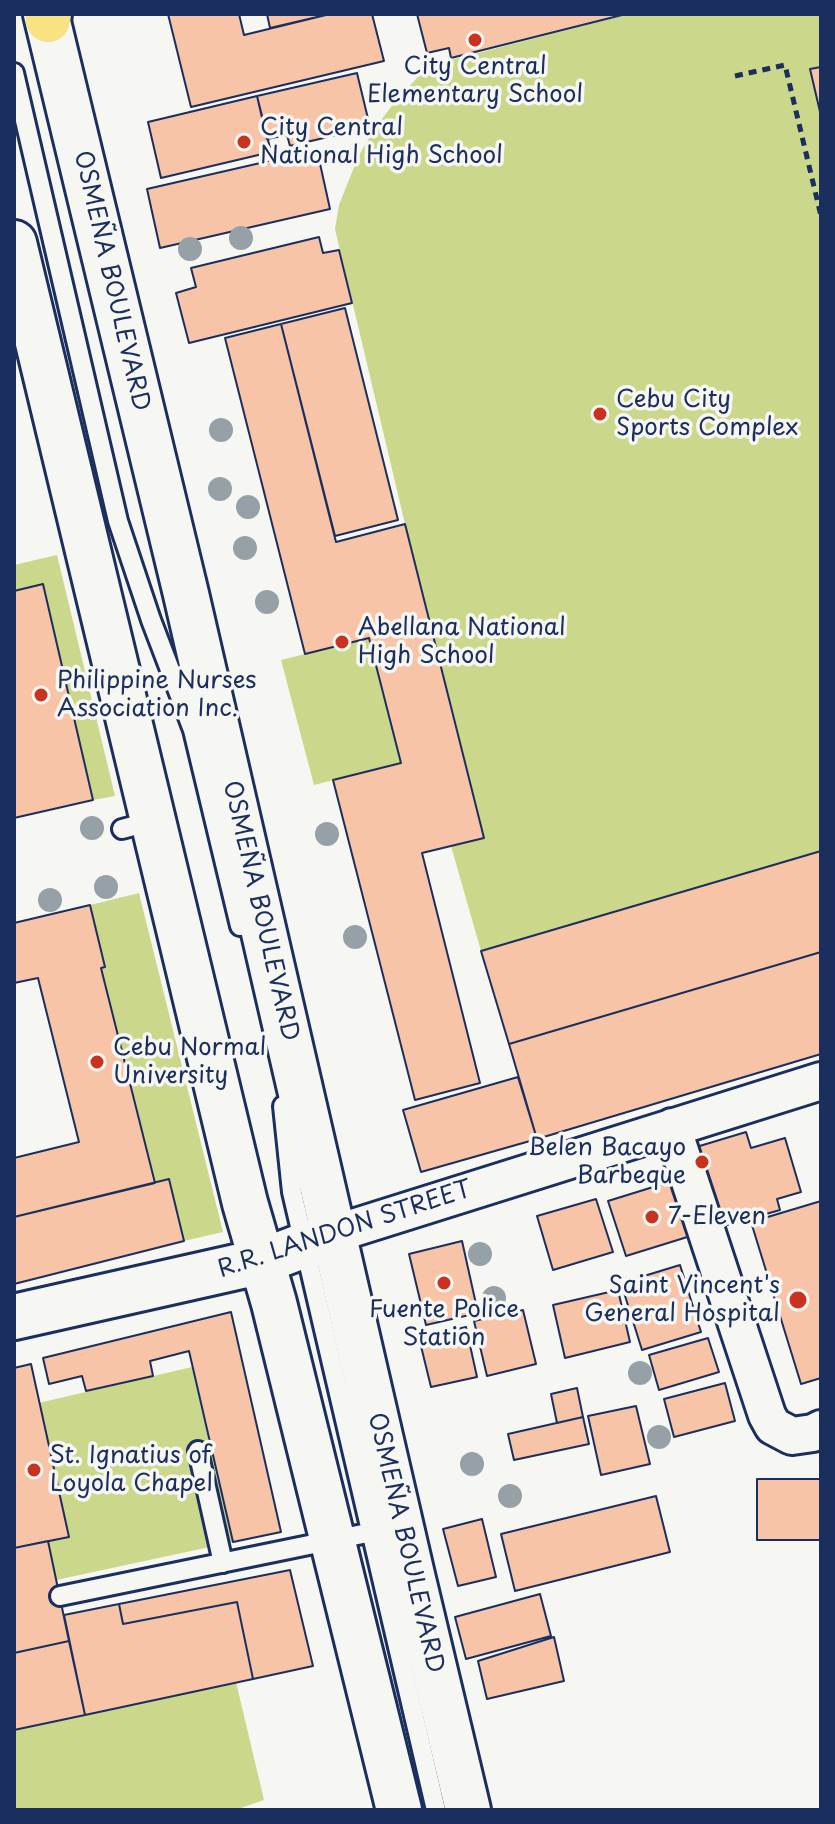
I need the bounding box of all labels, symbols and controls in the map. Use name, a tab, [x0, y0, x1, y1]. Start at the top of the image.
marker: City Central Elementary School	[466, 31, 484, 49]
place label: City Central Elementary School	[367, 53, 583, 109]
place label: City Central National High School	[260, 114, 503, 170]
marker: City Central National High School	[235, 133, 253, 151]
street label: OSMEÑA BOULEVARD	[67, 148, 155, 414]
place label: Cebu City Sports Complex	[616, 386, 798, 442]
marker: Cebu City Sports Complex	[591, 405, 609, 423]
place label: Abellana National High School	[358, 614, 566, 670]
marker: Abellana National High School	[333, 633, 351, 651]
place label: Philippine Nurses Association Inc.	[57, 667, 256, 723]
marker: Philippine Nurses Association Inc.	[32, 686, 50, 704]
street label: OSMEÑA BOULEVARD	[216, 778, 304, 1044]
place label: Cebu Normal University	[113, 1034, 266, 1090]
marker: Cebu Normal University	[88, 1053, 106, 1071]
place label: Belen Bacayo Barbeque	[528, 1134, 686, 1190]
marker: Belen Bacayo Barbeque	[693, 1153, 711, 1171]
street label: R.R. LANDON STREET	[215, 1175, 475, 1285]
place label: 7-Eleven	[668, 1203, 766, 1231]
marker: 7-Eleven	[643, 1208, 661, 1226]
place label: Saint Vincent's General Hospital	[584, 1272, 780, 1328]
marker: Fuente Police Station	[435, 1274, 453, 1292]
marker: Saint Vincent's General Hospital	[787, 1289, 809, 1311]
place label: Fuente Police Station	[369, 1296, 519, 1352]
street label: OSMEÑA BOULEVARD	[361, 1410, 449, 1676]
place label: St. Ignatius of Loyola Chapel	[50, 1442, 213, 1498]
marker: St. Ignatius of Loyola Chapel	[25, 1461, 43, 1479]

